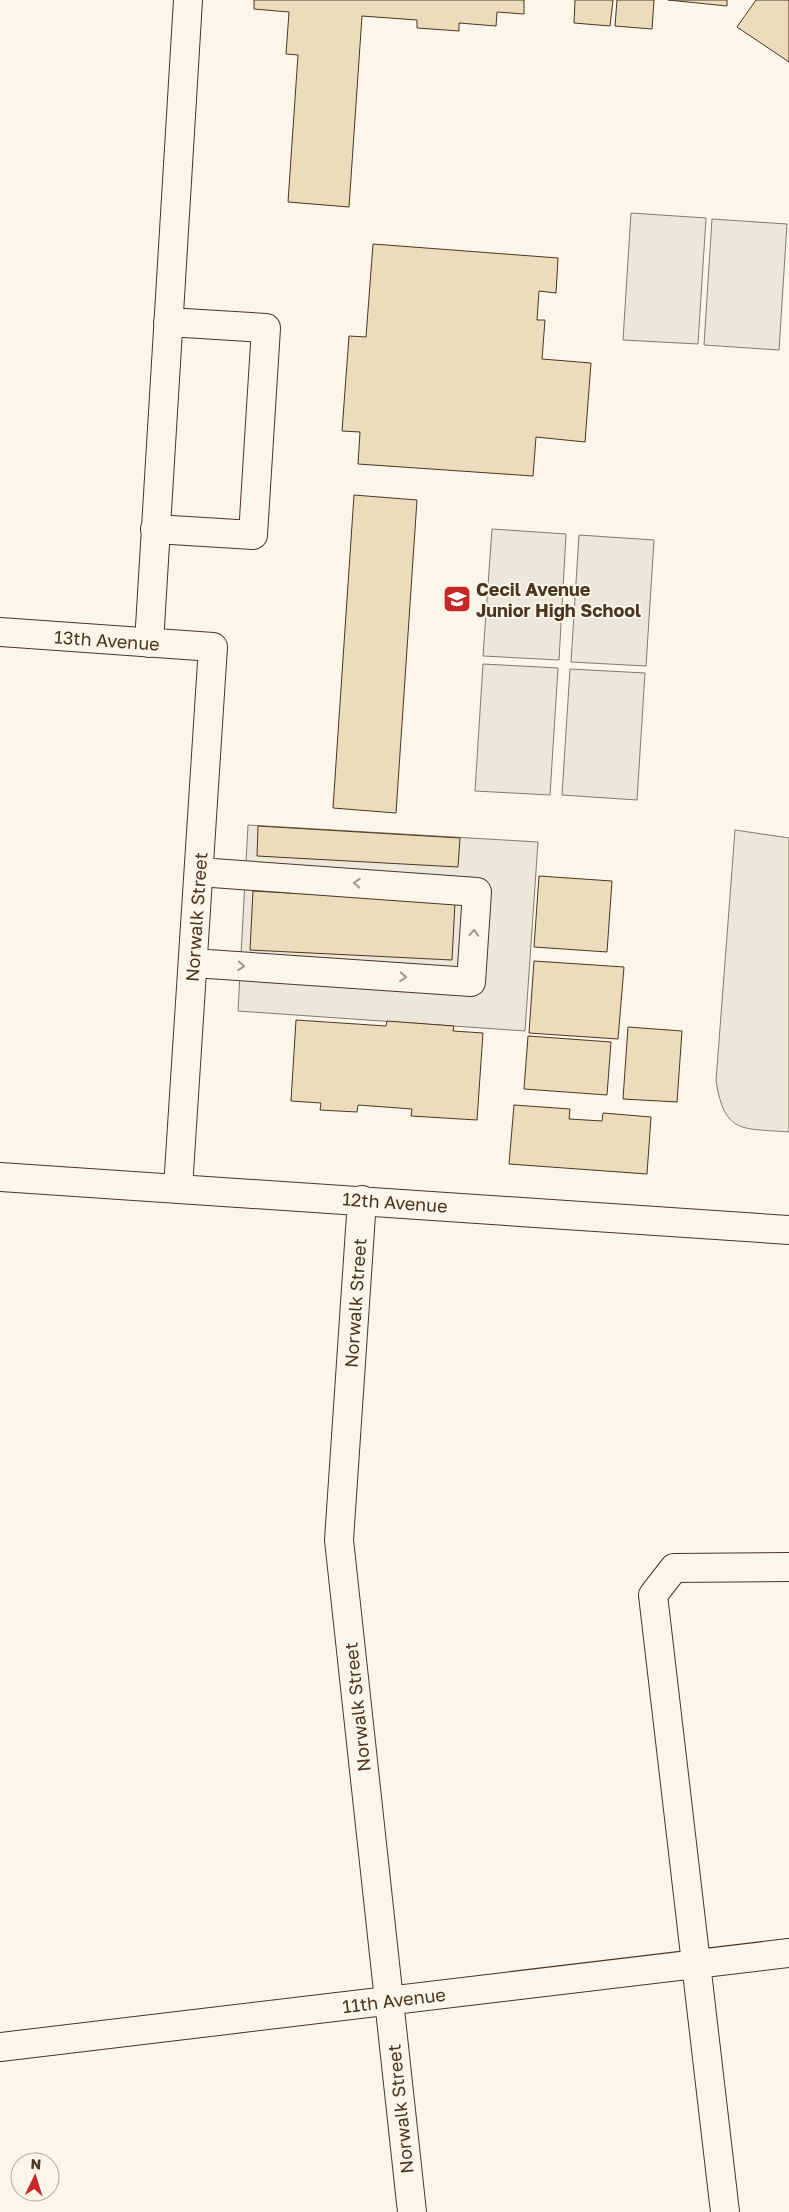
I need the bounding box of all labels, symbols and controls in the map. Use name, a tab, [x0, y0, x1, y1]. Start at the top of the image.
place label: Cecil Avenue Junior High School	[476, 578, 641, 621]
school or university icon: Cecil Avenue Junior High School	[442, 584, 472, 614]
street label: 13th Avenue	[54, 625, 160, 655]
street label: Norwalk Street	[180, 851, 212, 983]
one-way arrow	[353, 878, 361, 889]
one-way arrow	[469, 929, 480, 937]
one-way arrow	[238, 961, 246, 972]
one-way arrow	[400, 972, 408, 983]
street label: 12th Avenue	[342, 1187, 448, 1217]
street label: Norwalk Street	[339, 1237, 371, 1369]
street label: Norwalk Street	[339, 1641, 375, 1773]
street label: 11th Avenue	[341, 1983, 447, 2017]
street label: Norwalk Street	[382, 2043, 418, 2175]
north arrow	[10, 2152, 60, 2202]
text: N	[30, 2155, 42, 2172]

